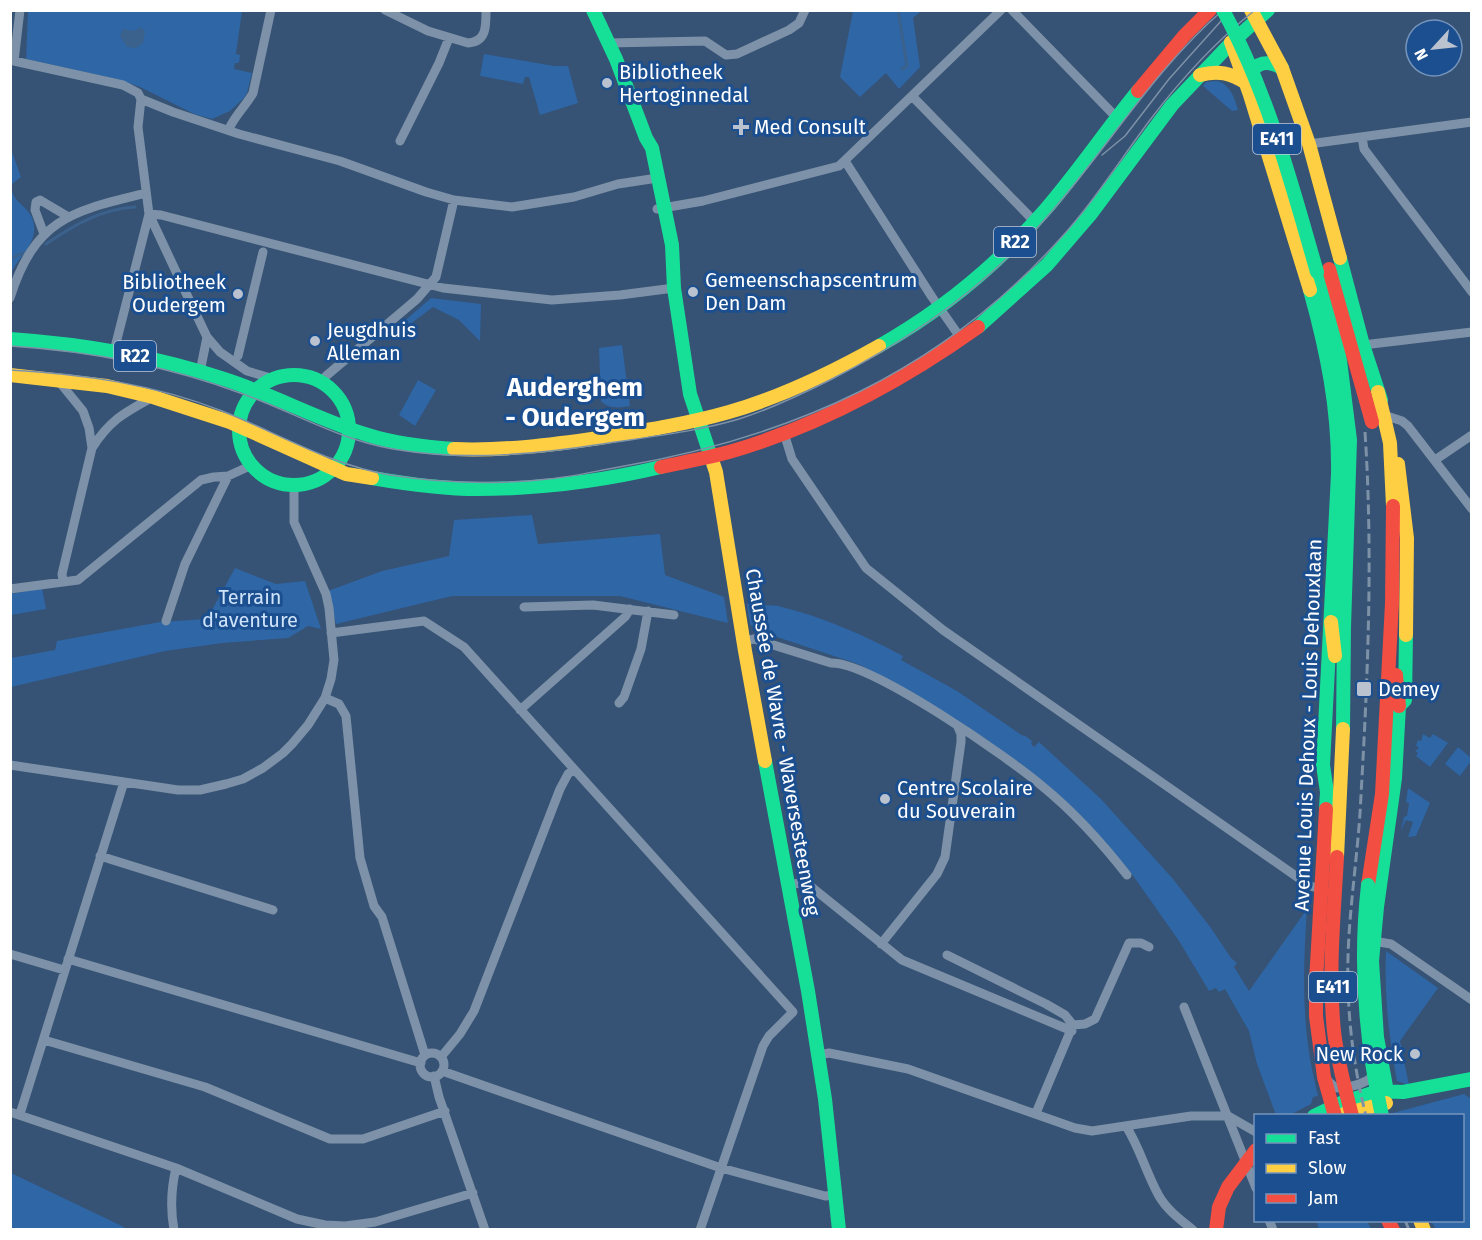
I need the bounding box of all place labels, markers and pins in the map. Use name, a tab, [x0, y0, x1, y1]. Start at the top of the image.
place label: Bibliotheek Hertoginnedal	[619, 60, 749, 107]
marker: Bibliotheek Hertoginnedal	[600, 76, 614, 90]
place label: Med Consult	[754, 115, 867, 139]
marker: Med Consult	[732, 118, 750, 136]
place label: Gemeenschapscentrum Den Dam	[705, 268, 917, 315]
place label: Bibliotheek Oudergem	[122, 270, 227, 317]
marker: Gemeenschapscentrum Den Dam	[686, 285, 700, 299]
marker: Bibliotheek Oudergem	[231, 287, 245, 301]
place label: Jeugdhuis Alleman	[327, 318, 416, 365]
marker: Jeugdhuis Alleman	[308, 334, 322, 348]
place label: Demey	[1378, 677, 1440, 701]
marker: Demey	[1355, 680, 1373, 698]
place label: Centre Scolaire du Souverain	[897, 776, 1033, 823]
marker: Centre Scolaire du Souverain	[878, 792, 892, 806]
place label: New Rock	[1316, 1042, 1404, 1066]
marker: New Rock	[1408, 1047, 1422, 1061]

